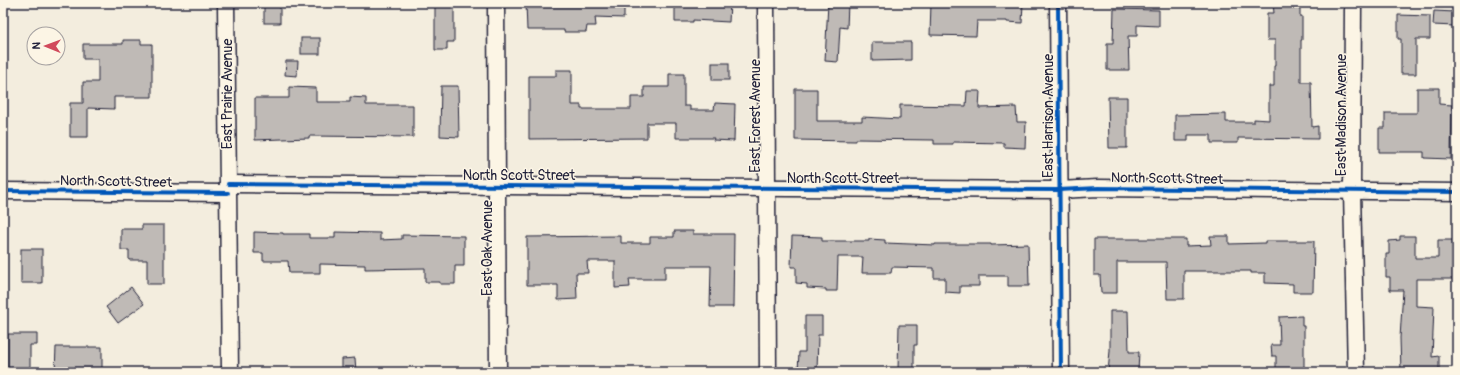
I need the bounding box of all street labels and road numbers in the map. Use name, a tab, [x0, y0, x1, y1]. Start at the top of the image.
street label: East Prairie Avenue	[219, 39, 236, 149]
street label: East Harrison Avenue	[1040, 54, 1057, 178]
street label: East Madison Avenue	[1333, 54, 1350, 176]
street label: East Forest Avenue	[747, 59, 764, 173]
street label: North Scott Street	[463, 167, 576, 184]
street label: North Scott Street	[1111, 169, 1224, 188]
street label: North Scott Street	[787, 170, 900, 187]
street label: North Scott Street	[60, 172, 173, 191]
street label: East Oak Avenue	[479, 200, 496, 296]

